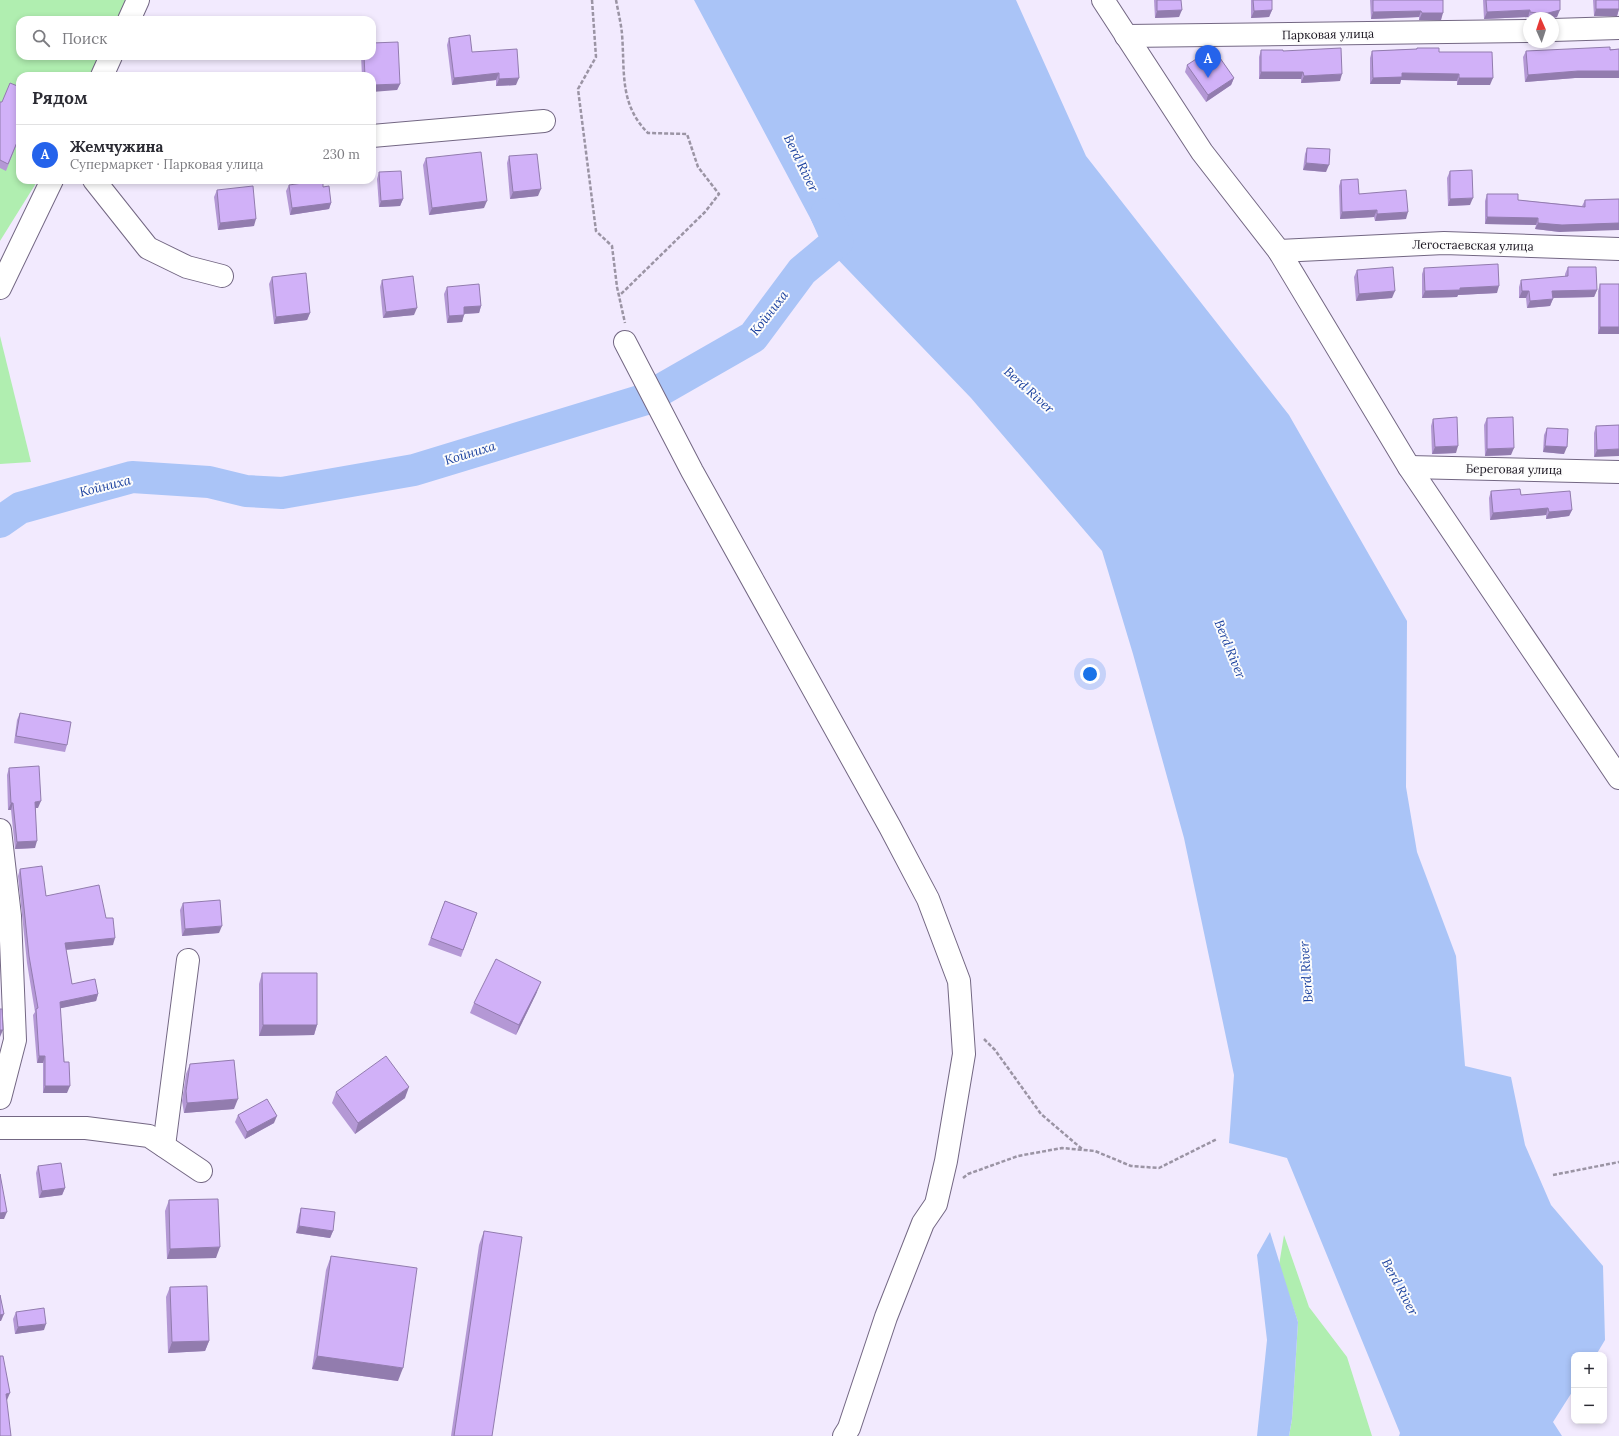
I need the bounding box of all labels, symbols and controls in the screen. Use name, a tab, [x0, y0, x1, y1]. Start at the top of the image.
north arrow	[1523, 12, 1559, 48]
search box	[16, 16, 376, 60]
street label: Парковая улица	[1282, 26, 1374, 42]
icon: search	[30, 27, 52, 49]
text: Поиск	[62, 29, 107, 48]
pin: A	[1195, 45, 1221, 78]
text: Рядом	[32, 87, 88, 109]
water label: Berd River	[780, 131, 822, 195]
text: Жемчужина	[70, 137, 163, 156]
text: A	[41, 146, 49, 163]
text: 230 m	[323, 146, 360, 163]
text: Супермаркет · Парковая улица	[70, 156, 263, 173]
street label: Легостаевская улица	[1412, 236, 1534, 254]
water label: Койниха	[746, 286, 792, 339]
water label: Berd River	[1000, 363, 1058, 417]
water label: Койниха	[442, 437, 498, 469]
street label: Береговая улица	[1466, 461, 1562, 477]
water label: Койниха	[77, 471, 133, 501]
water label: Berd River	[1211, 617, 1250, 681]
your location	[1080, 664, 1100, 684]
water label: Berd River	[1295, 940, 1317, 1003]
water label: Berd River	[1378, 1256, 1422, 1318]
map controls	[1571, 1352, 1607, 1424]
button: +	[1571, 1352, 1607, 1388]
button: −	[1571, 1388, 1607, 1424]

